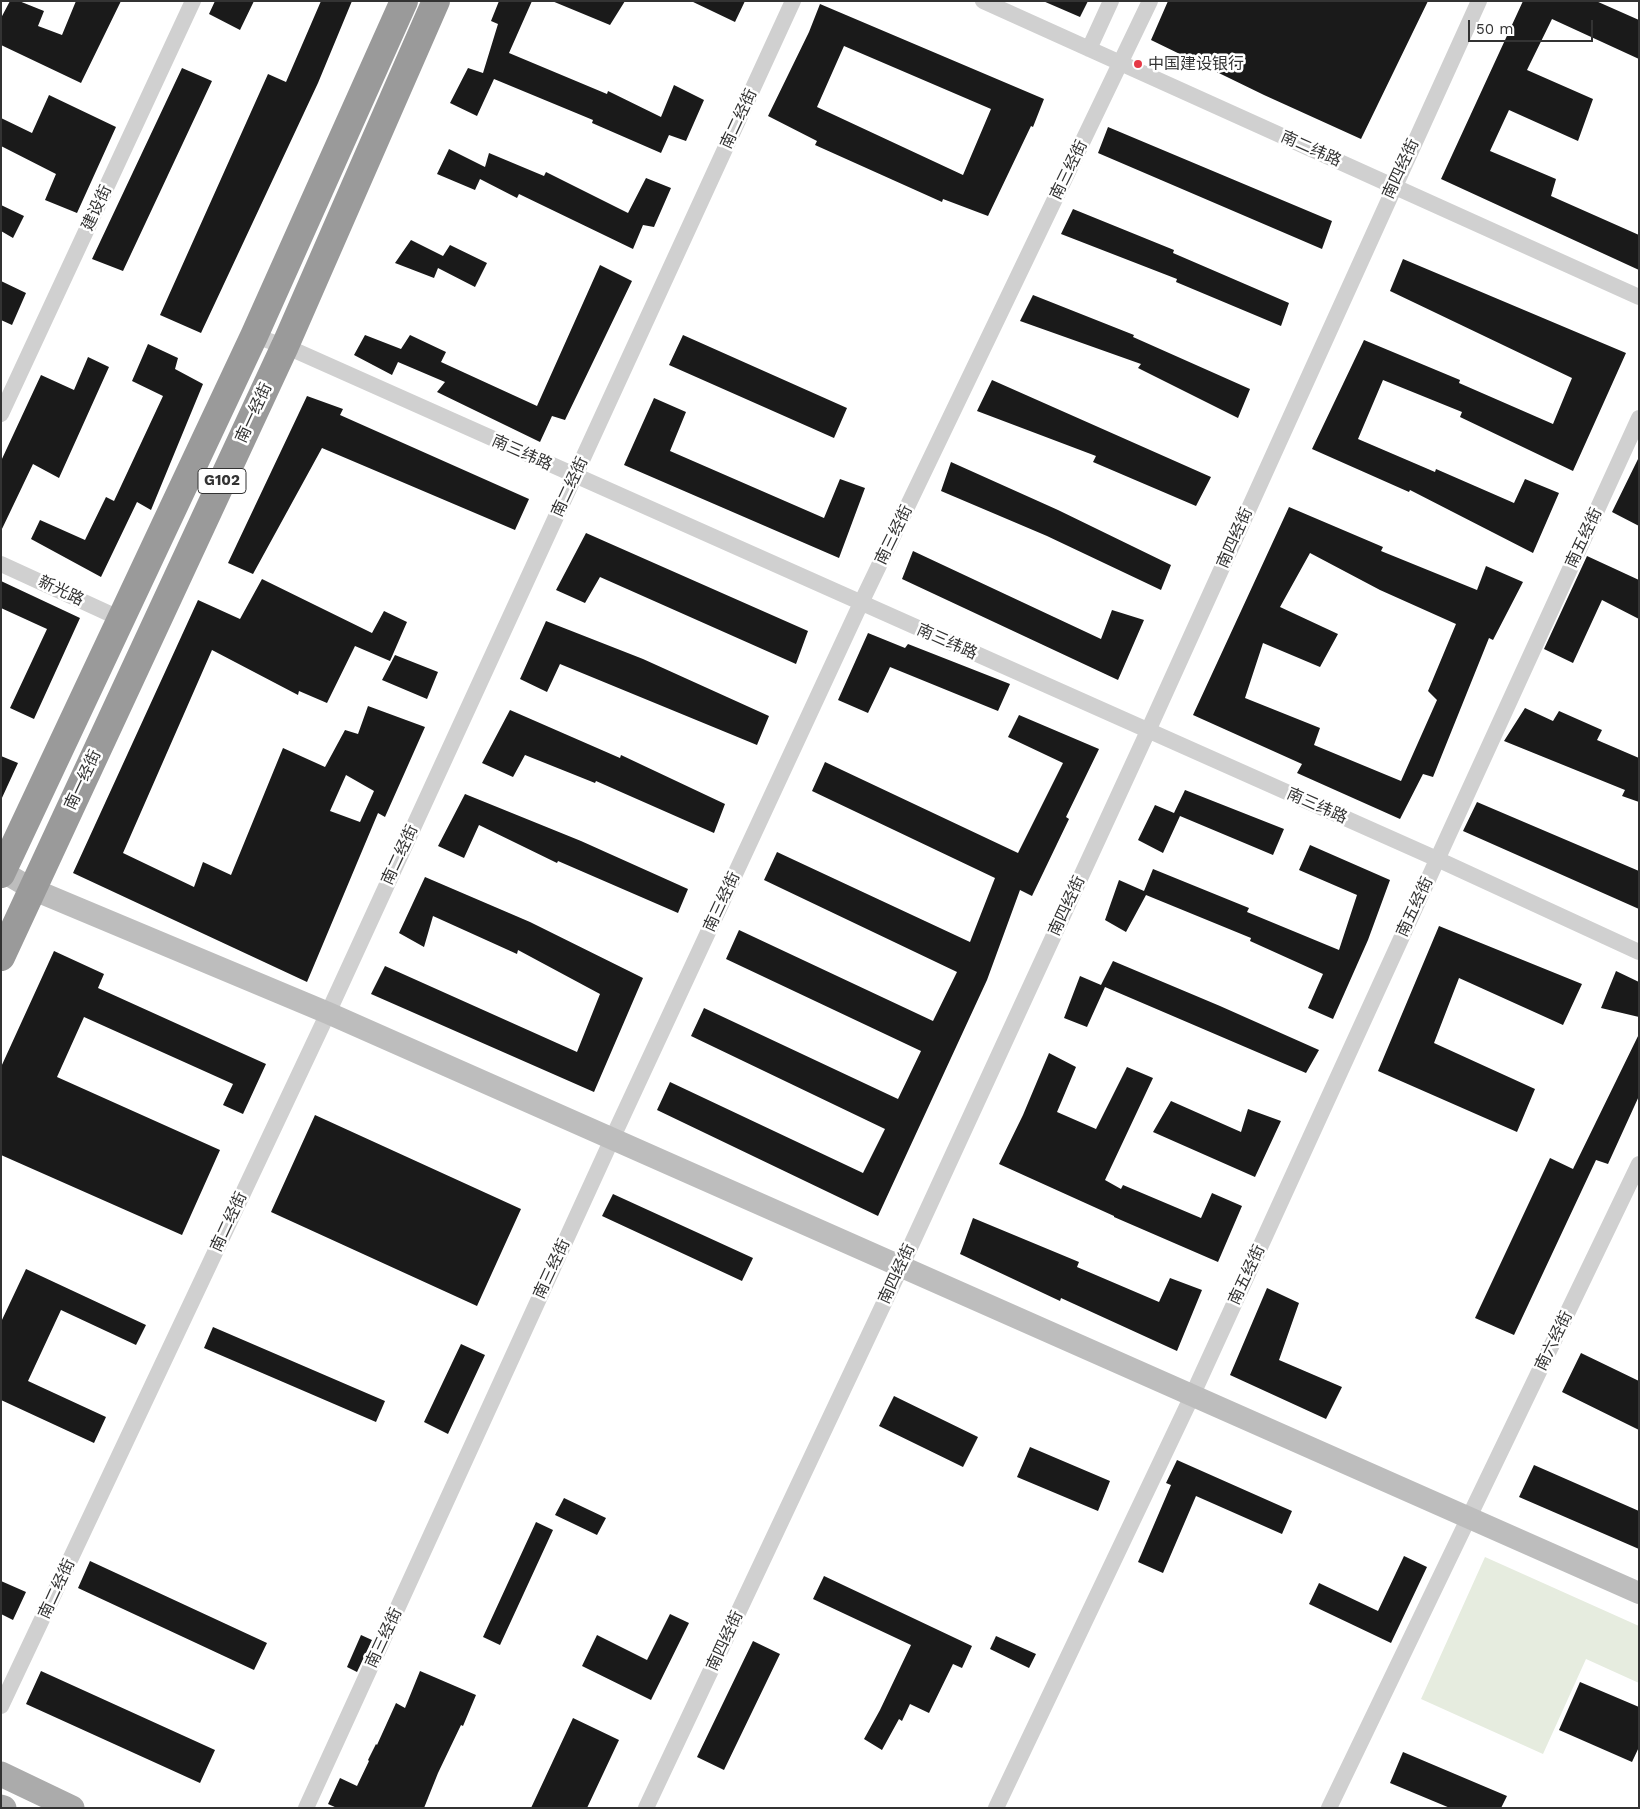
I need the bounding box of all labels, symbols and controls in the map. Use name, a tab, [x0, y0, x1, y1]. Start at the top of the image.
scale bar	[1470, 10, 1595, 42]
text: 50 m	[1476, 20, 1513, 38]
place label: 中国建设银行	[1148, 54, 1244, 74]
marker: 中国建设银行	[1132, 58, 1144, 70]
street label: 南二经街	[717, 86, 761, 152]
street label: 南二纬路	[1278, 127, 1344, 171]
street label: 南四经街	[1379, 136, 1423, 202]
street label: 南三经街	[1046, 137, 1092, 203]
street label: 建设街	[78, 182, 116, 234]
street label: 南一经街	[232, 380, 276, 446]
street label: 南三纬路	[489, 431, 555, 475]
street label: 南二经街	[548, 454, 592, 520]
road number: G102	[198, 468, 246, 494]
street label: 南三经街	[871, 502, 917, 568]
street label: 南四经街	[1213, 505, 1257, 571]
street label: 南五经街	[1562, 505, 1606, 571]
street label: 新光路	[35, 572, 87, 610]
street label: 南三纬路	[914, 620, 980, 664]
street label: 南一经街	[61, 747, 105, 813]
street label: 南三纬路	[1284, 784, 1350, 828]
street label: 南二经街	[378, 822, 422, 888]
street label: 南三经街	[700, 869, 744, 935]
street label: 南四经街	[1045, 873, 1089, 939]
street label: 南五经街	[1393, 874, 1437, 940]
street label: 南二经街	[207, 1189, 251, 1255]
street label: 南三经街	[530, 1236, 574, 1302]
street label: 南四经街	[875, 1241, 919, 1307]
street label: 南五经街	[1225, 1242, 1269, 1308]
street label: 南六经街	[1531, 1308, 1577, 1374]
street label: 南二经街	[35, 1556, 79, 1622]
street label: 南三经街	[362, 1605, 406, 1671]
street label: 南四经街	[703, 1608, 747, 1674]

